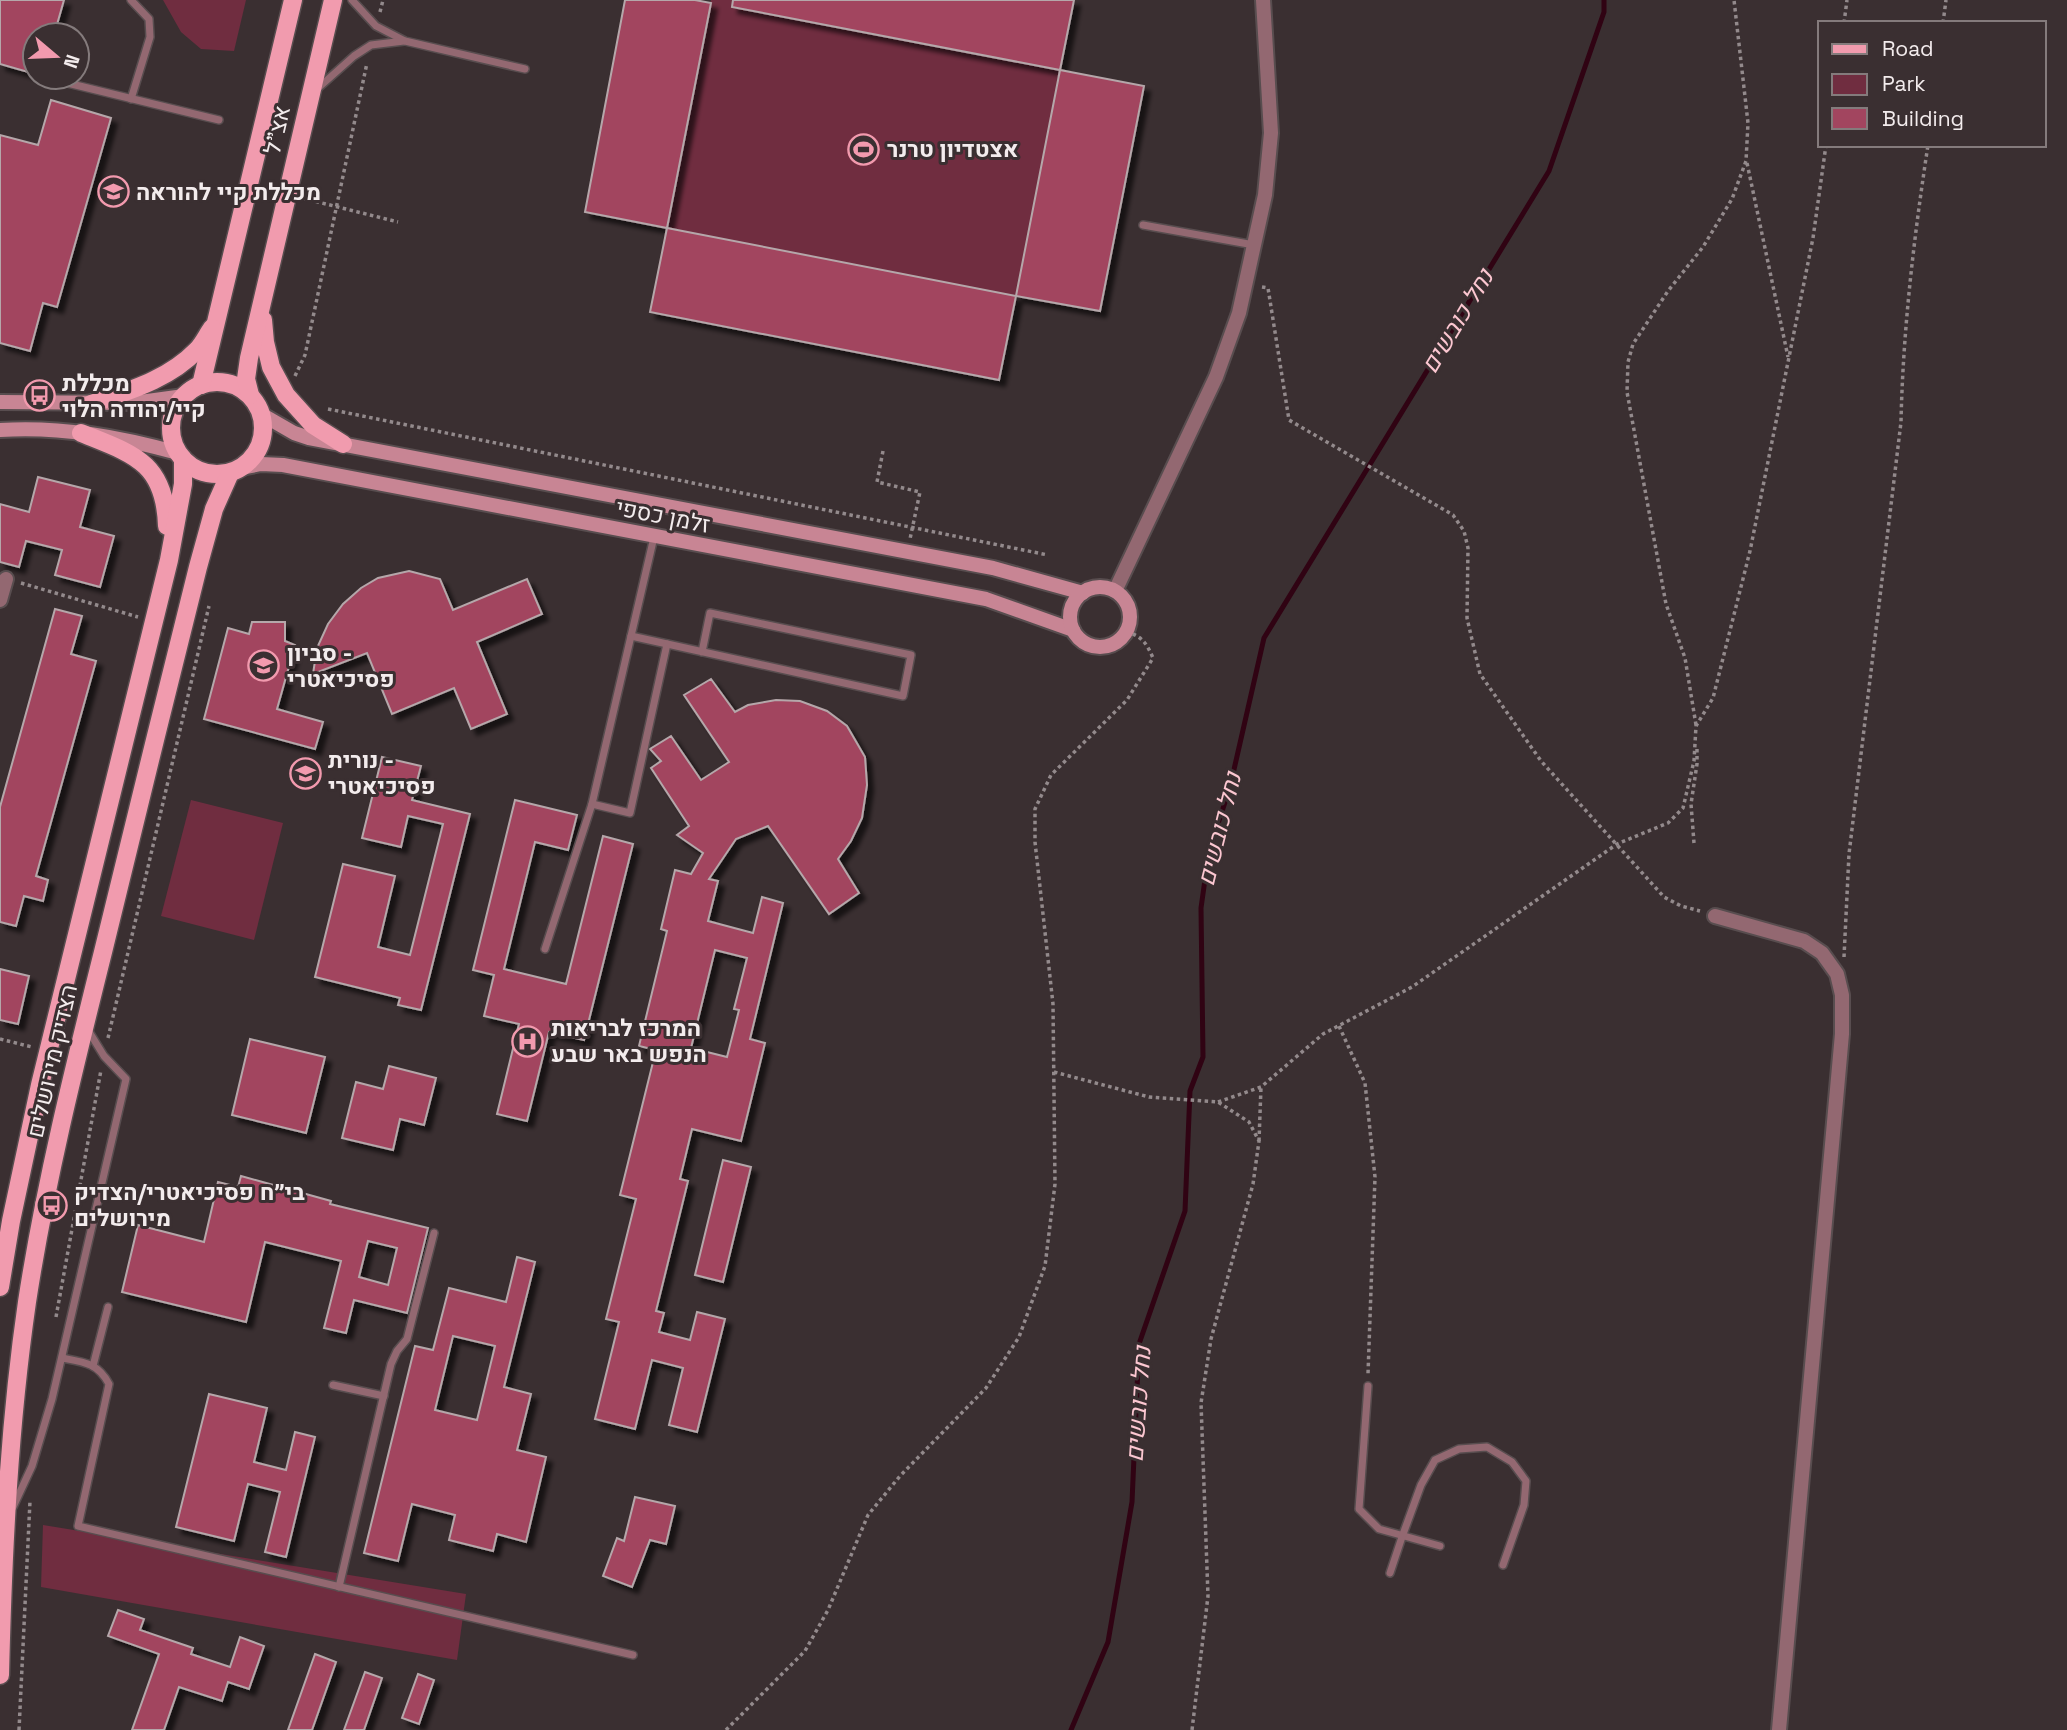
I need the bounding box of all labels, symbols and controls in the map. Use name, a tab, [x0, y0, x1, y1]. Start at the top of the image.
north arrow	[21, 21, 91, 91]
legend	[1818, 21, 2046, 147]
text: Road	[1882, 35, 1934, 62]
text: N	[58, 51, 85, 71]
text: Park	[1882, 70, 1926, 97]
street label: אצ"ל	[257, 103, 297, 157]
text: Building	[1882, 105, 1964, 132]
sports icon: אצטדיון טרנר	[847, 132, 881, 166]
place label: אצטדיון טרנר	[887, 134, 1018, 164]
school or university icon: מכללת קיי להוראה	[96, 175, 130, 209]
place label: מכללת קיי להוראה	[136, 177, 321, 207]
water label: נחל כובשים	[1414, 261, 1501, 379]
place label: מכללת קיי/יהודה הלוי	[62, 368, 206, 424]
bus stop icon: מכללת קיי/יהודה הלוי	[22, 379, 56, 413]
street label: זלמן כספי	[613, 492, 713, 540]
place label: סביון - פסיכיאטרי	[287, 638, 395, 694]
school or university icon: סביון - פסיכיאטרי	[247, 649, 281, 683]
place label: נורית - פסיכיאטרי	[328, 745, 436, 801]
school or university icon: נורית - פסיכיאטרי	[288, 756, 322, 790]
water label: נחל כובשים	[1190, 767, 1249, 889]
street label: הצדיק מירושלים	[20, 981, 84, 1141]
place label: המרכז לבריאות הנפש באר שבע	[551, 1013, 707, 1069]
hospital icon: המרכז לבריאות הנפש באר שבע	[511, 1024, 545, 1058]
place label: בי״ח פסיכיאטרי/הצדיק מירושלים	[74, 1177, 305, 1233]
bus stop icon: בי״ח פסיכיאטרי/הצדיק מירושלים	[34, 1188, 68, 1222]
water label: נחל כובשים	[1118, 1343, 1158, 1463]

